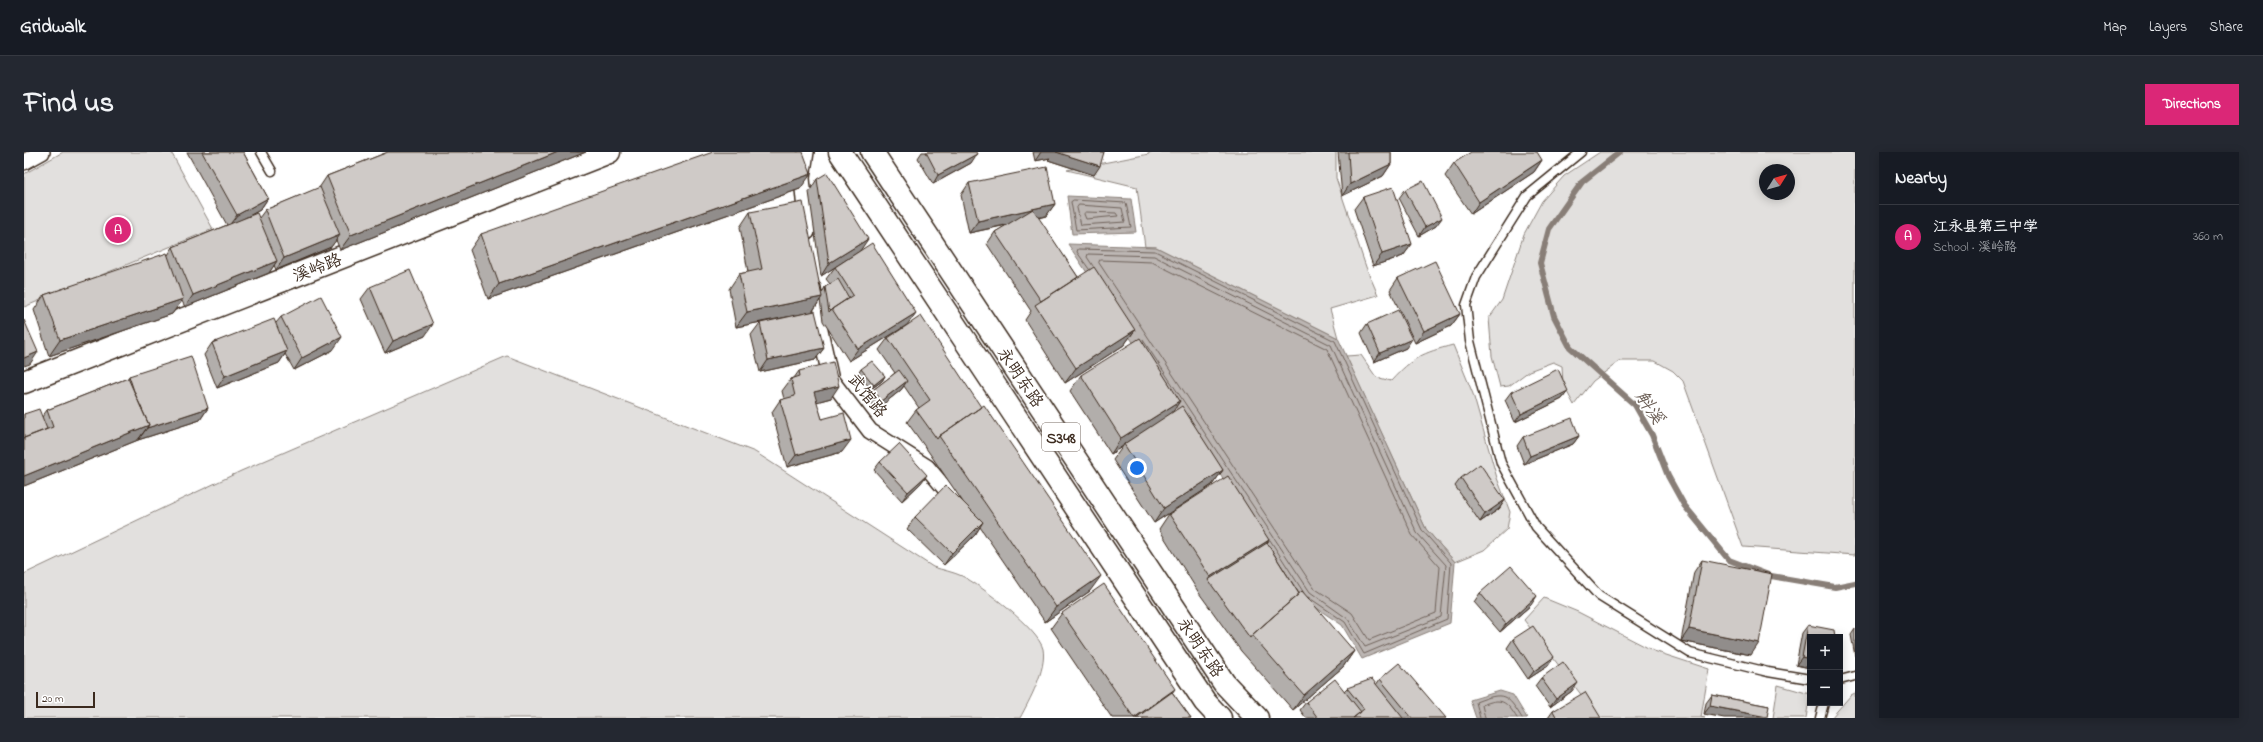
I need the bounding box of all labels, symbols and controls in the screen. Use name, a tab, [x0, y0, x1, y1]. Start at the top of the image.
text: Gridwalk	[20, 14, 86, 41]
text: Map	[2103, 17, 2127, 38]
text: Layers	[2149, 17, 2187, 38]
text: Share	[2209, 17, 2243, 38]
text: Find us	[24, 84, 114, 125]
button: Directions	[2145, 84, 2239, 125]
north arrow	[1759, 164, 1795, 200]
text: Nearby	[1895, 166, 1947, 191]
pin: A	[105, 215, 131, 245]
text: 江永县第三中学	[1933, 216, 2038, 238]
text: A	[1904, 227, 1912, 246]
text: 360 m	[2193, 227, 2223, 246]
text: School · 溪岭路	[1933, 238, 2017, 257]
street label: 溪岭路	[289, 248, 346, 289]
street label: 永明东路	[990, 343, 1049, 413]
street label: 武馆路	[841, 368, 893, 424]
water label: 斛溪	[1627, 386, 1670, 431]
road number: S348	[1042, 423, 1080, 451]
your location	[1127, 458, 1147, 478]
street label: 永明东路	[1170, 613, 1229, 683]
map controls	[1807, 634, 1843, 706]
button: +	[1807, 634, 1843, 670]
button: −	[1807, 670, 1843, 706]
scale bar	[36, 690, 95, 709]
text: 20 m	[42, 691, 64, 707]

